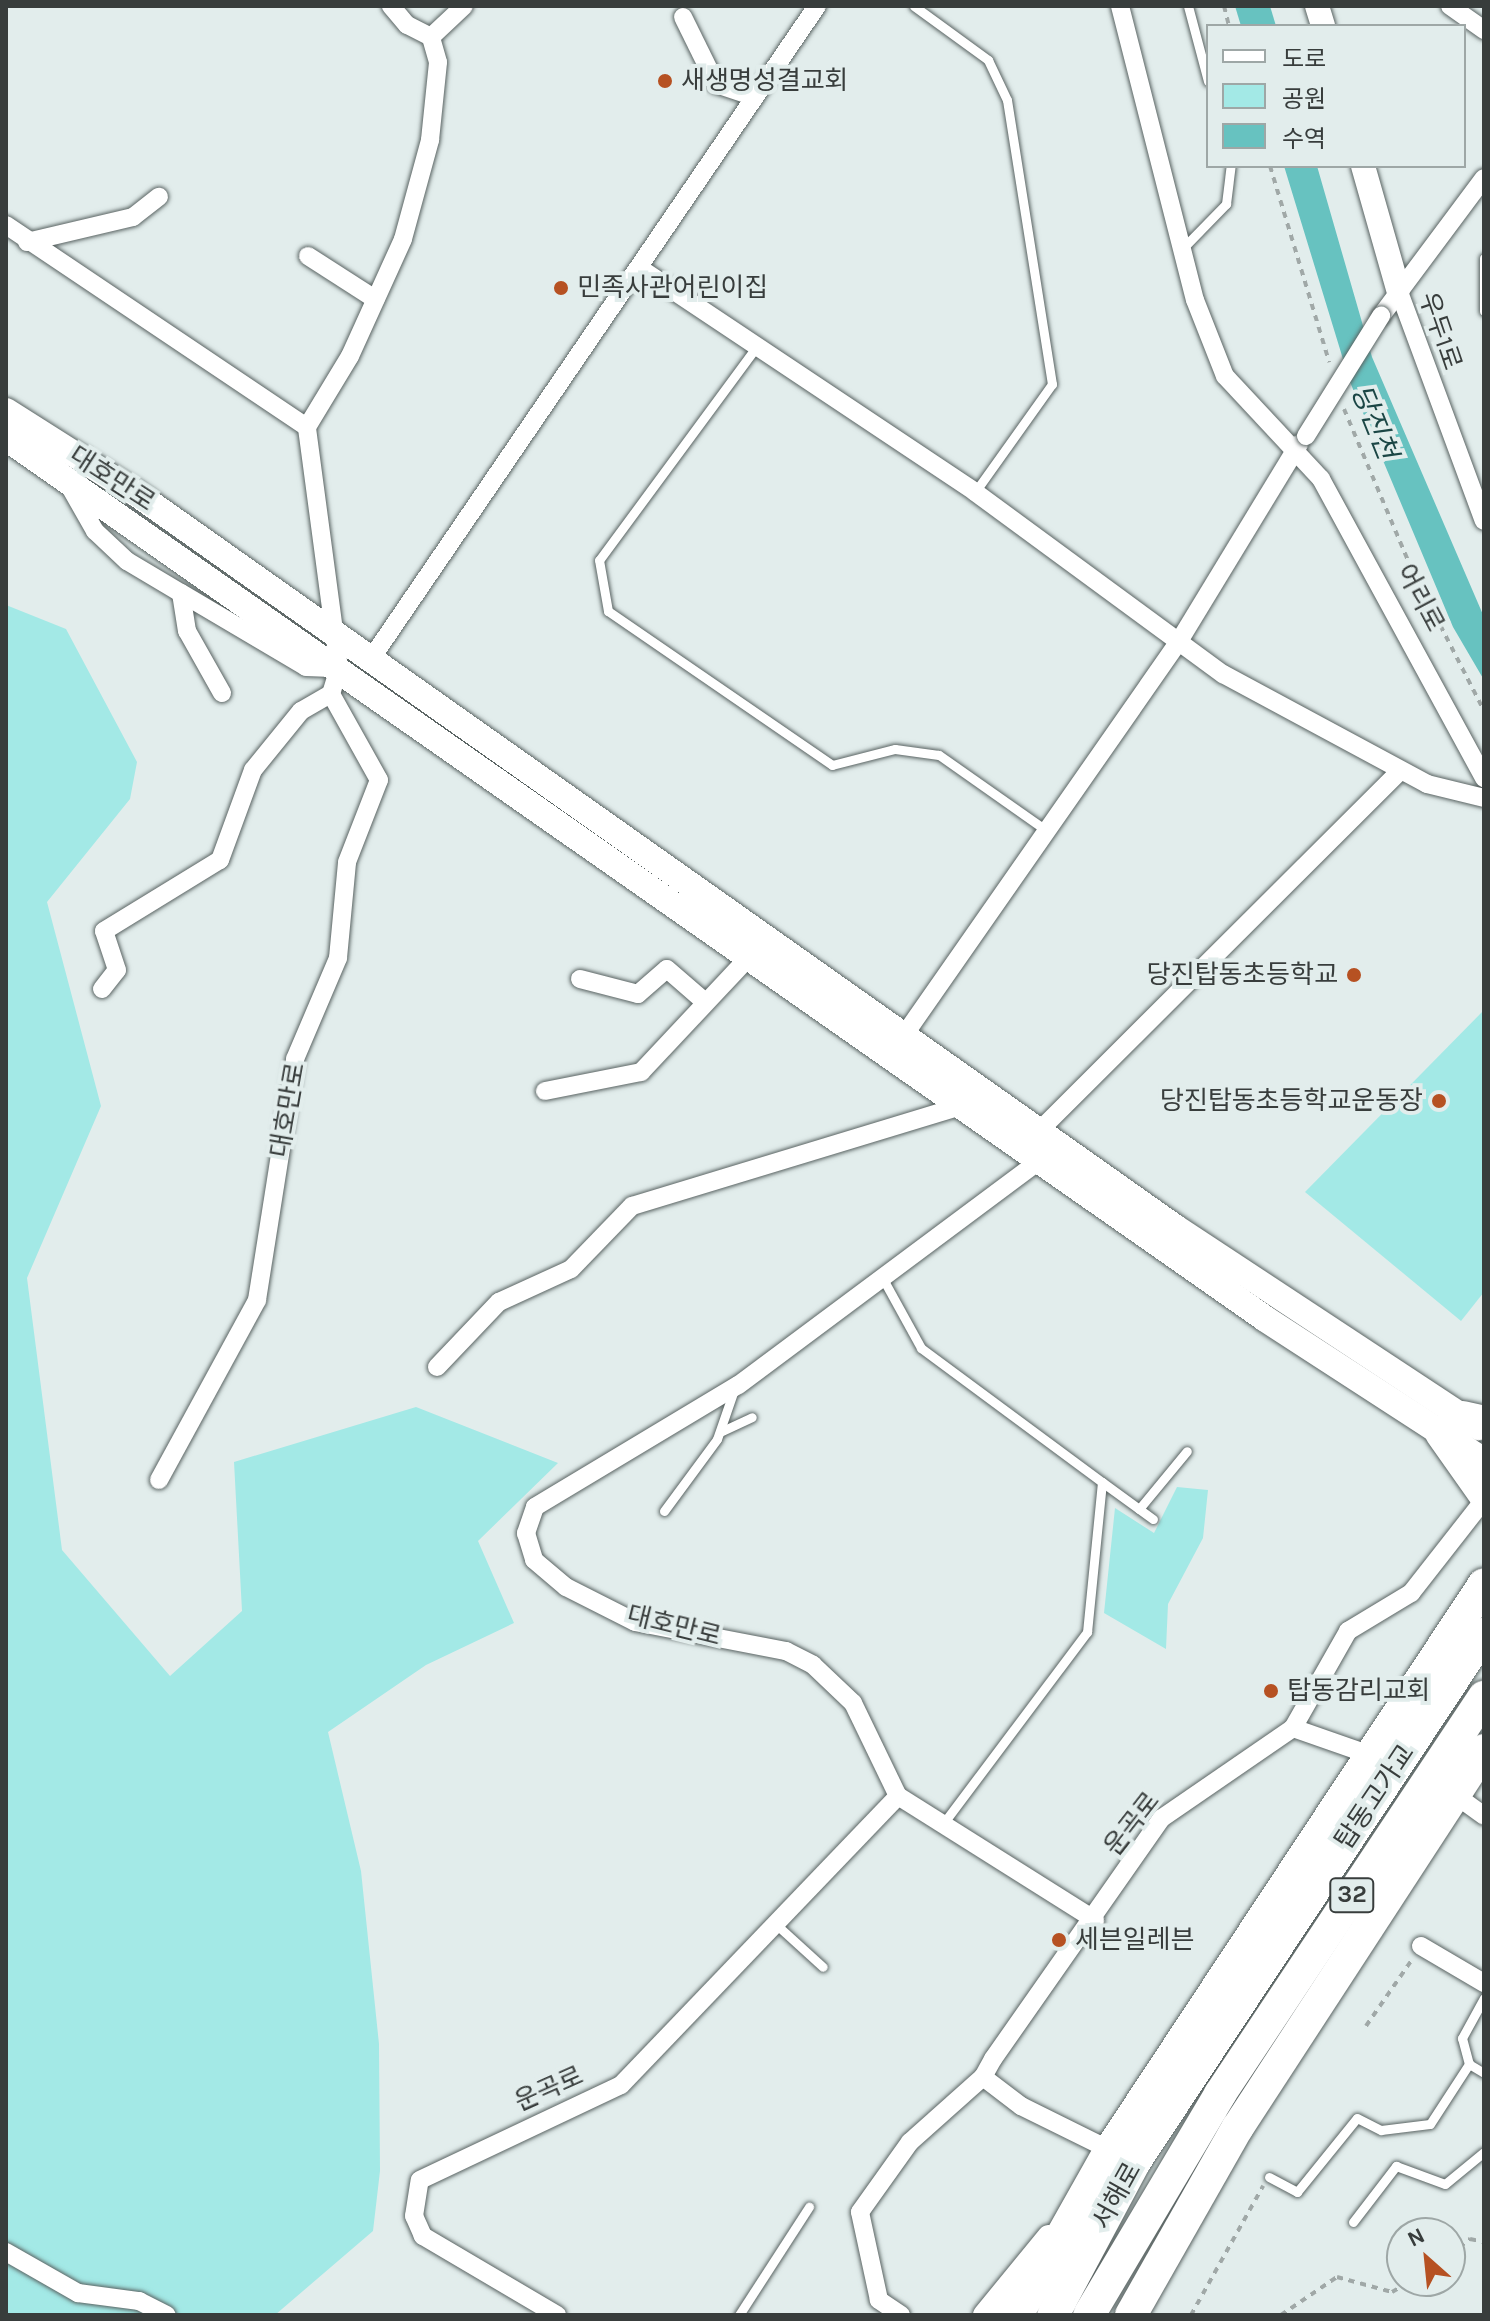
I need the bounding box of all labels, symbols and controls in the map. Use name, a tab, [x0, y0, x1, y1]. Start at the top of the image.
legend	[1206, 24, 1466, 168]
text: 도로	[1282, 45, 1326, 73]
place label: 새생명성결교회	[681, 65, 848, 97]
marker: 새생명성결교회	[656, 72, 674, 90]
text: 공원	[1282, 85, 1326, 113]
text: 수역	[1282, 125, 1326, 153]
place label: 민족사관어린이집	[577, 272, 768, 304]
marker: 민족사관어린이집	[552, 279, 570, 297]
street label: 우두1로	[1412, 288, 1468, 374]
water label: 당진천	[1344, 380, 1404, 464]
street label: 대호만로	[63, 440, 161, 518]
street label: 어리로	[1389, 559, 1451, 637]
place label: 당진탑동초등학교	[1147, 959, 1338, 991]
marker: 당진탑동초등학교	[1345, 966, 1363, 984]
street label: 대호만로	[264, 1060, 312, 1160]
place label: 당진탑동초등학교운동장	[1160, 1085, 1423, 1117]
marker: 당진탑동초등학교운동장	[1430, 1092, 1448, 1110]
street label: 대호만로	[624, 1599, 724, 1653]
place label: 탑동감리교회	[1287, 1675, 1431, 1707]
marker: 탑동감리교회	[1262, 1682, 1280, 1700]
street label: 탑동고가교	[1329, 1739, 1421, 1855]
street label: 운곡로	[1098, 1786, 1166, 1862]
road number: 32	[1328, 1875, 1376, 1915]
place label: 세븐일레븐	[1075, 1924, 1195, 1956]
marker: 세븐일레븐	[1050, 1931, 1068, 1949]
street label: 운곡로	[510, 2060, 588, 2118]
street label: 서해로	[1086, 2157, 1148, 2235]
north arrow	[1386, 2217, 1466, 2297]
text: N	[1403, 2222, 1429, 2253]

